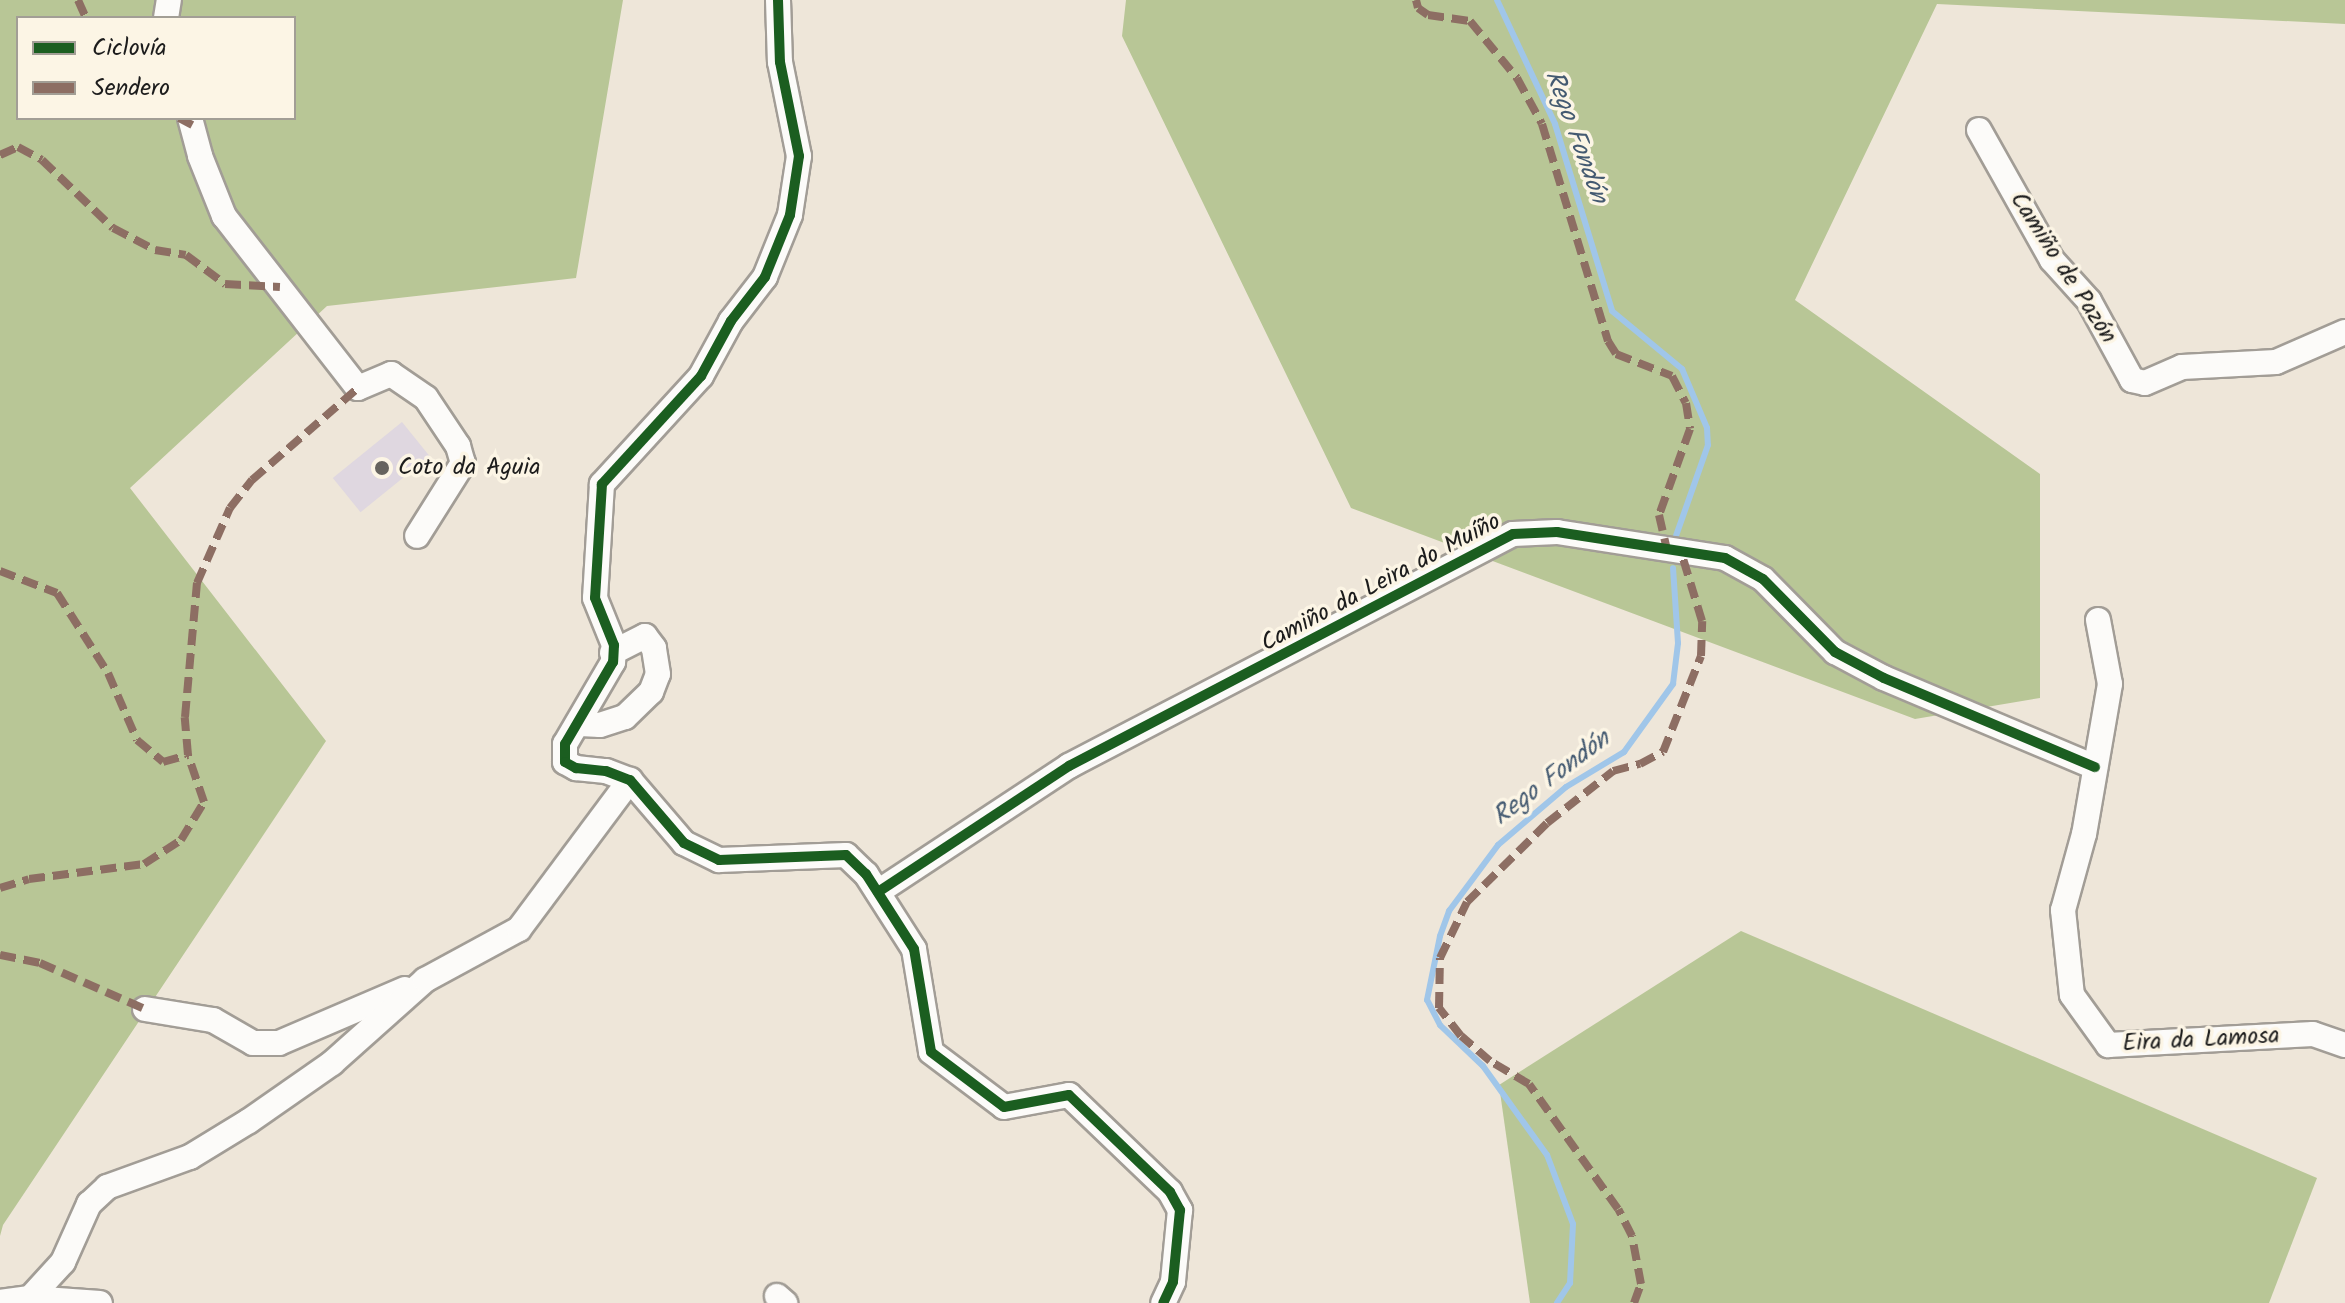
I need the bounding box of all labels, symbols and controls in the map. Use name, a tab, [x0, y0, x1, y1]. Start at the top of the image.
legend	[16, 16, 296, 120]
text: Ciclovía	[92, 29, 167, 68]
water label: Rego Fondón	[1537, 66, 1613, 208]
text: Sendero	[92, 69, 170, 108]
street label: Camiño de Pazón	[2003, 187, 2123, 349]
place label: Coto da Aguia	[398, 454, 540, 482]
marker: Coto da Aguia	[373, 459, 391, 477]
street label: Camiño da Leira do Muíño	[1256, 508, 1506, 658]
water label: Rego Fondón	[1487, 725, 1617, 833]
street label: Eira da Lamosa	[2122, 1022, 2280, 1058]

